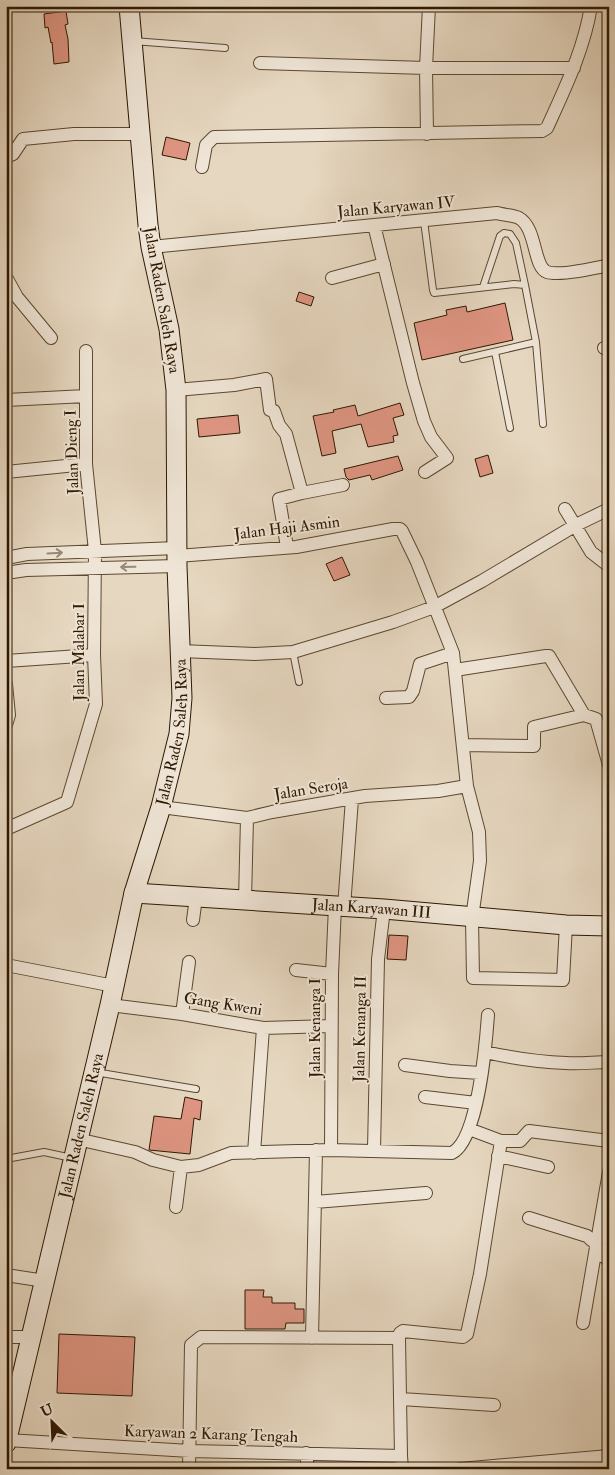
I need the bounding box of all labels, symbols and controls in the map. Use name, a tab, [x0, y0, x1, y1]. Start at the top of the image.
street label: Jalan Karyawan IV	[335, 192, 456, 223]
street label: Jalan Raden Saleh Raya	[138, 224, 185, 376]
street label: Jalan Dieng I	[61, 409, 85, 496]
street label: Jalan Haji Asmin	[232, 512, 341, 546]
one-way arrow	[46, 548, 62, 557]
one-way arrow	[121, 562, 137, 572]
street label: Jalan Malabar I	[69, 603, 90, 702]
street label: Jalan Raden Saleh Raya	[151, 658, 192, 809]
street label: Jalan Seroja	[272, 773, 350, 806]
street label: Jalan Karyawan III	[310, 894, 432, 923]
street label: Jalan Kenanga II	[349, 976, 372, 1083]
street label: Jalan Kenanga I	[305, 978, 326, 1079]
street label: Gang Kweni	[182, 988, 264, 1020]
street label: Jalan Raden Saleh Raya	[54, 1051, 108, 1202]
north arrow	[28, 1398, 78, 1448]
text: U	[38, 1400, 56, 1421]
street label: Karyawan 2 Karang Tengah	[124, 1421, 299, 1447]

